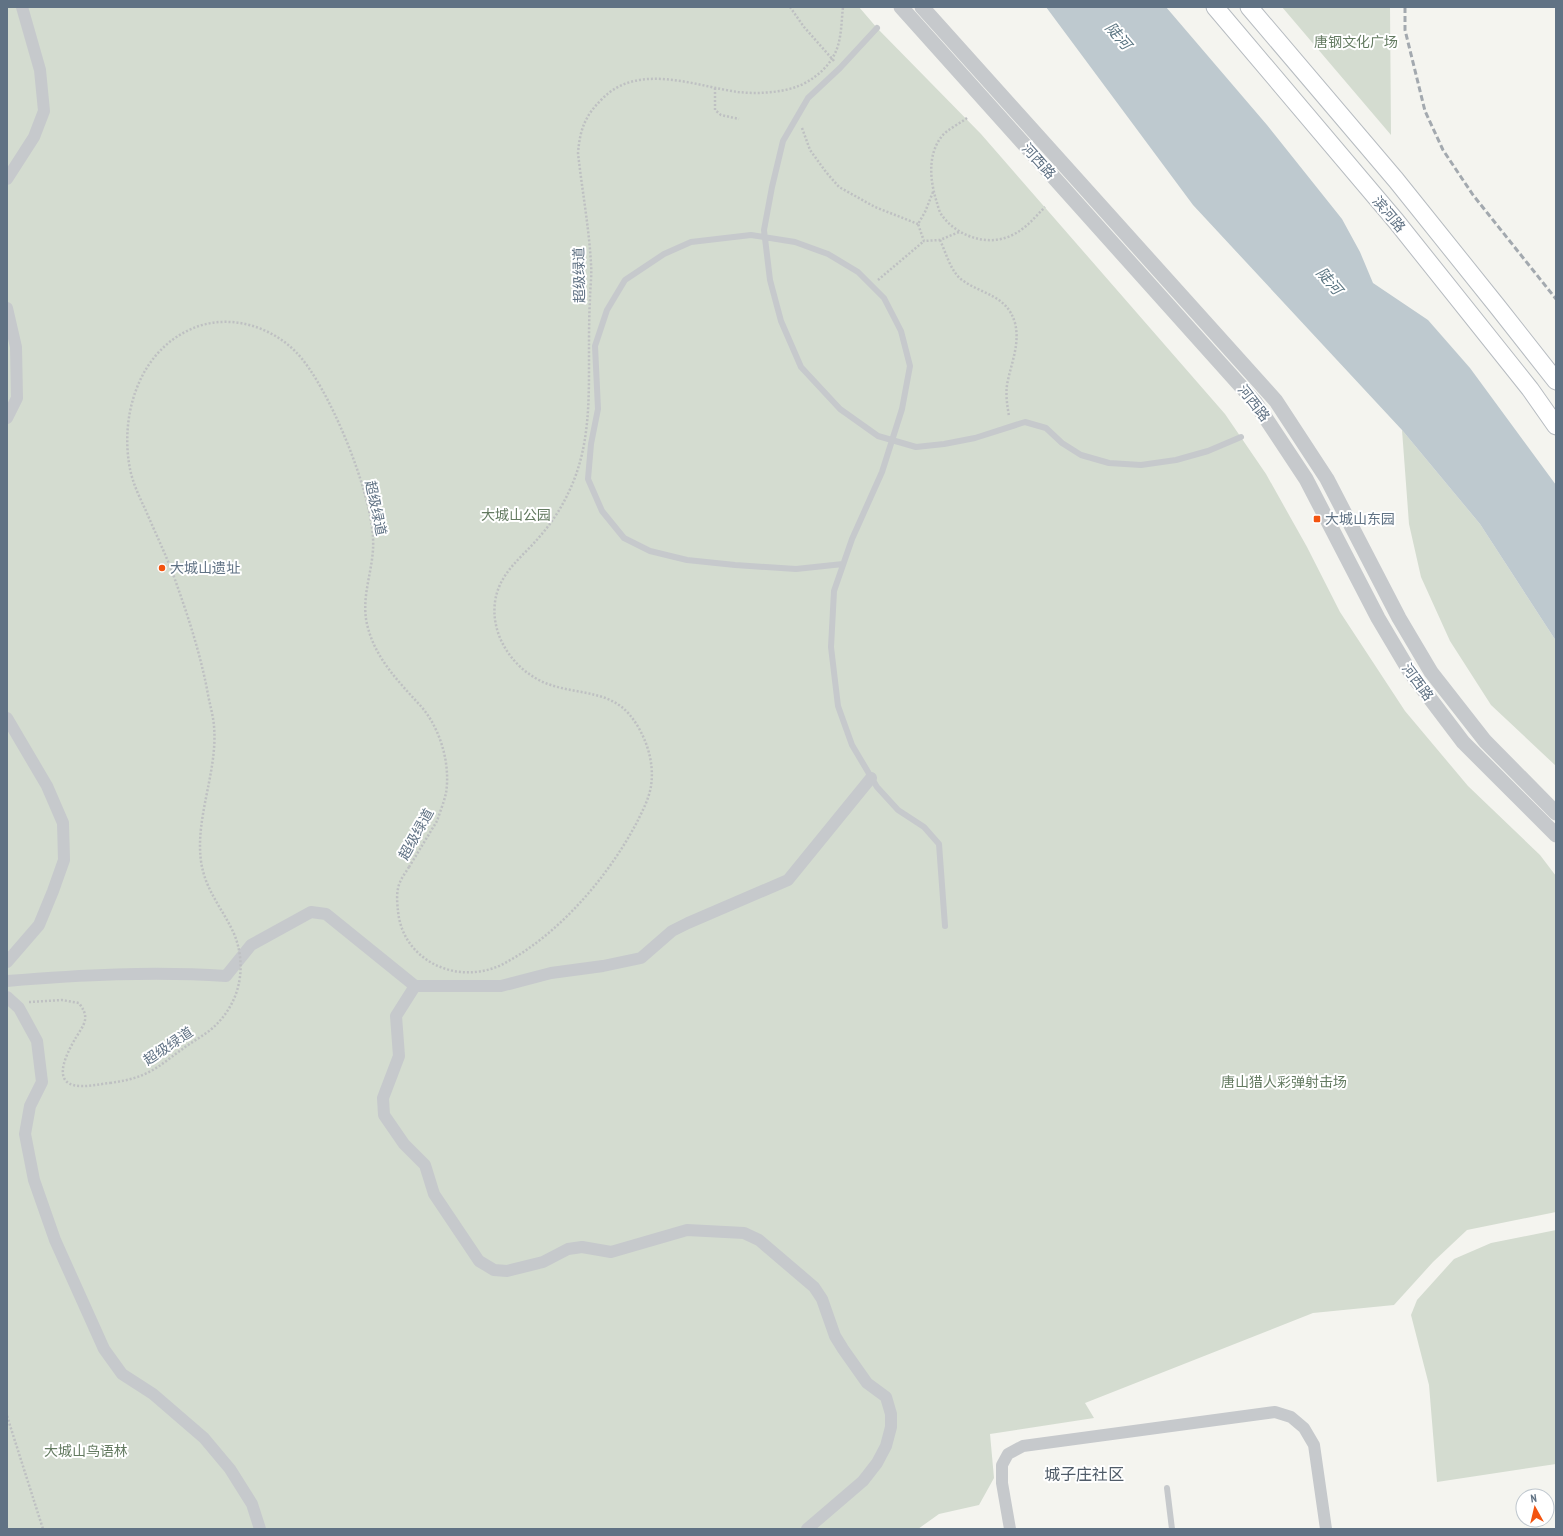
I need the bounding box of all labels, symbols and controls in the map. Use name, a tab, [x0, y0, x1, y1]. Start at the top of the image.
water label: 陡河	[1101, 18, 1137, 55]
park label: 唐钢文化广场	[1314, 33, 1398, 51]
street label: 河西路	[1018, 139, 1060, 183]
street label: 滨河路	[1369, 192, 1409, 236]
street label: 超级绿道	[570, 247, 588, 303]
water label: 陡河	[1312, 263, 1348, 300]
street label: 河西路	[1234, 381, 1274, 425]
street label: 超级绿道	[361, 479, 391, 537]
park label: 大城山公园	[481, 506, 551, 524]
place label: 大城山东园	[1325, 510, 1395, 528]
marker: 大城山东园	[1312, 514, 1322, 524]
place label: 大城山遗址	[170, 559, 240, 577]
marker: 大城山遗址	[157, 563, 167, 573]
street label: 河西路	[1398, 660, 1438, 704]
street label: 超级绿道	[395, 805, 437, 863]
street label: 超级绿道	[140, 1023, 196, 1069]
park label: 唐山猎人彩弹射击场	[1221, 1073, 1347, 1091]
park label: 大城山鸟语林	[44, 1442, 128, 1460]
district label: 城子庄社区	[1044, 1464, 1124, 1484]
north arrow	[1515, 1488, 1555, 1528]
text: N	[1530, 1491, 1538, 1505]

